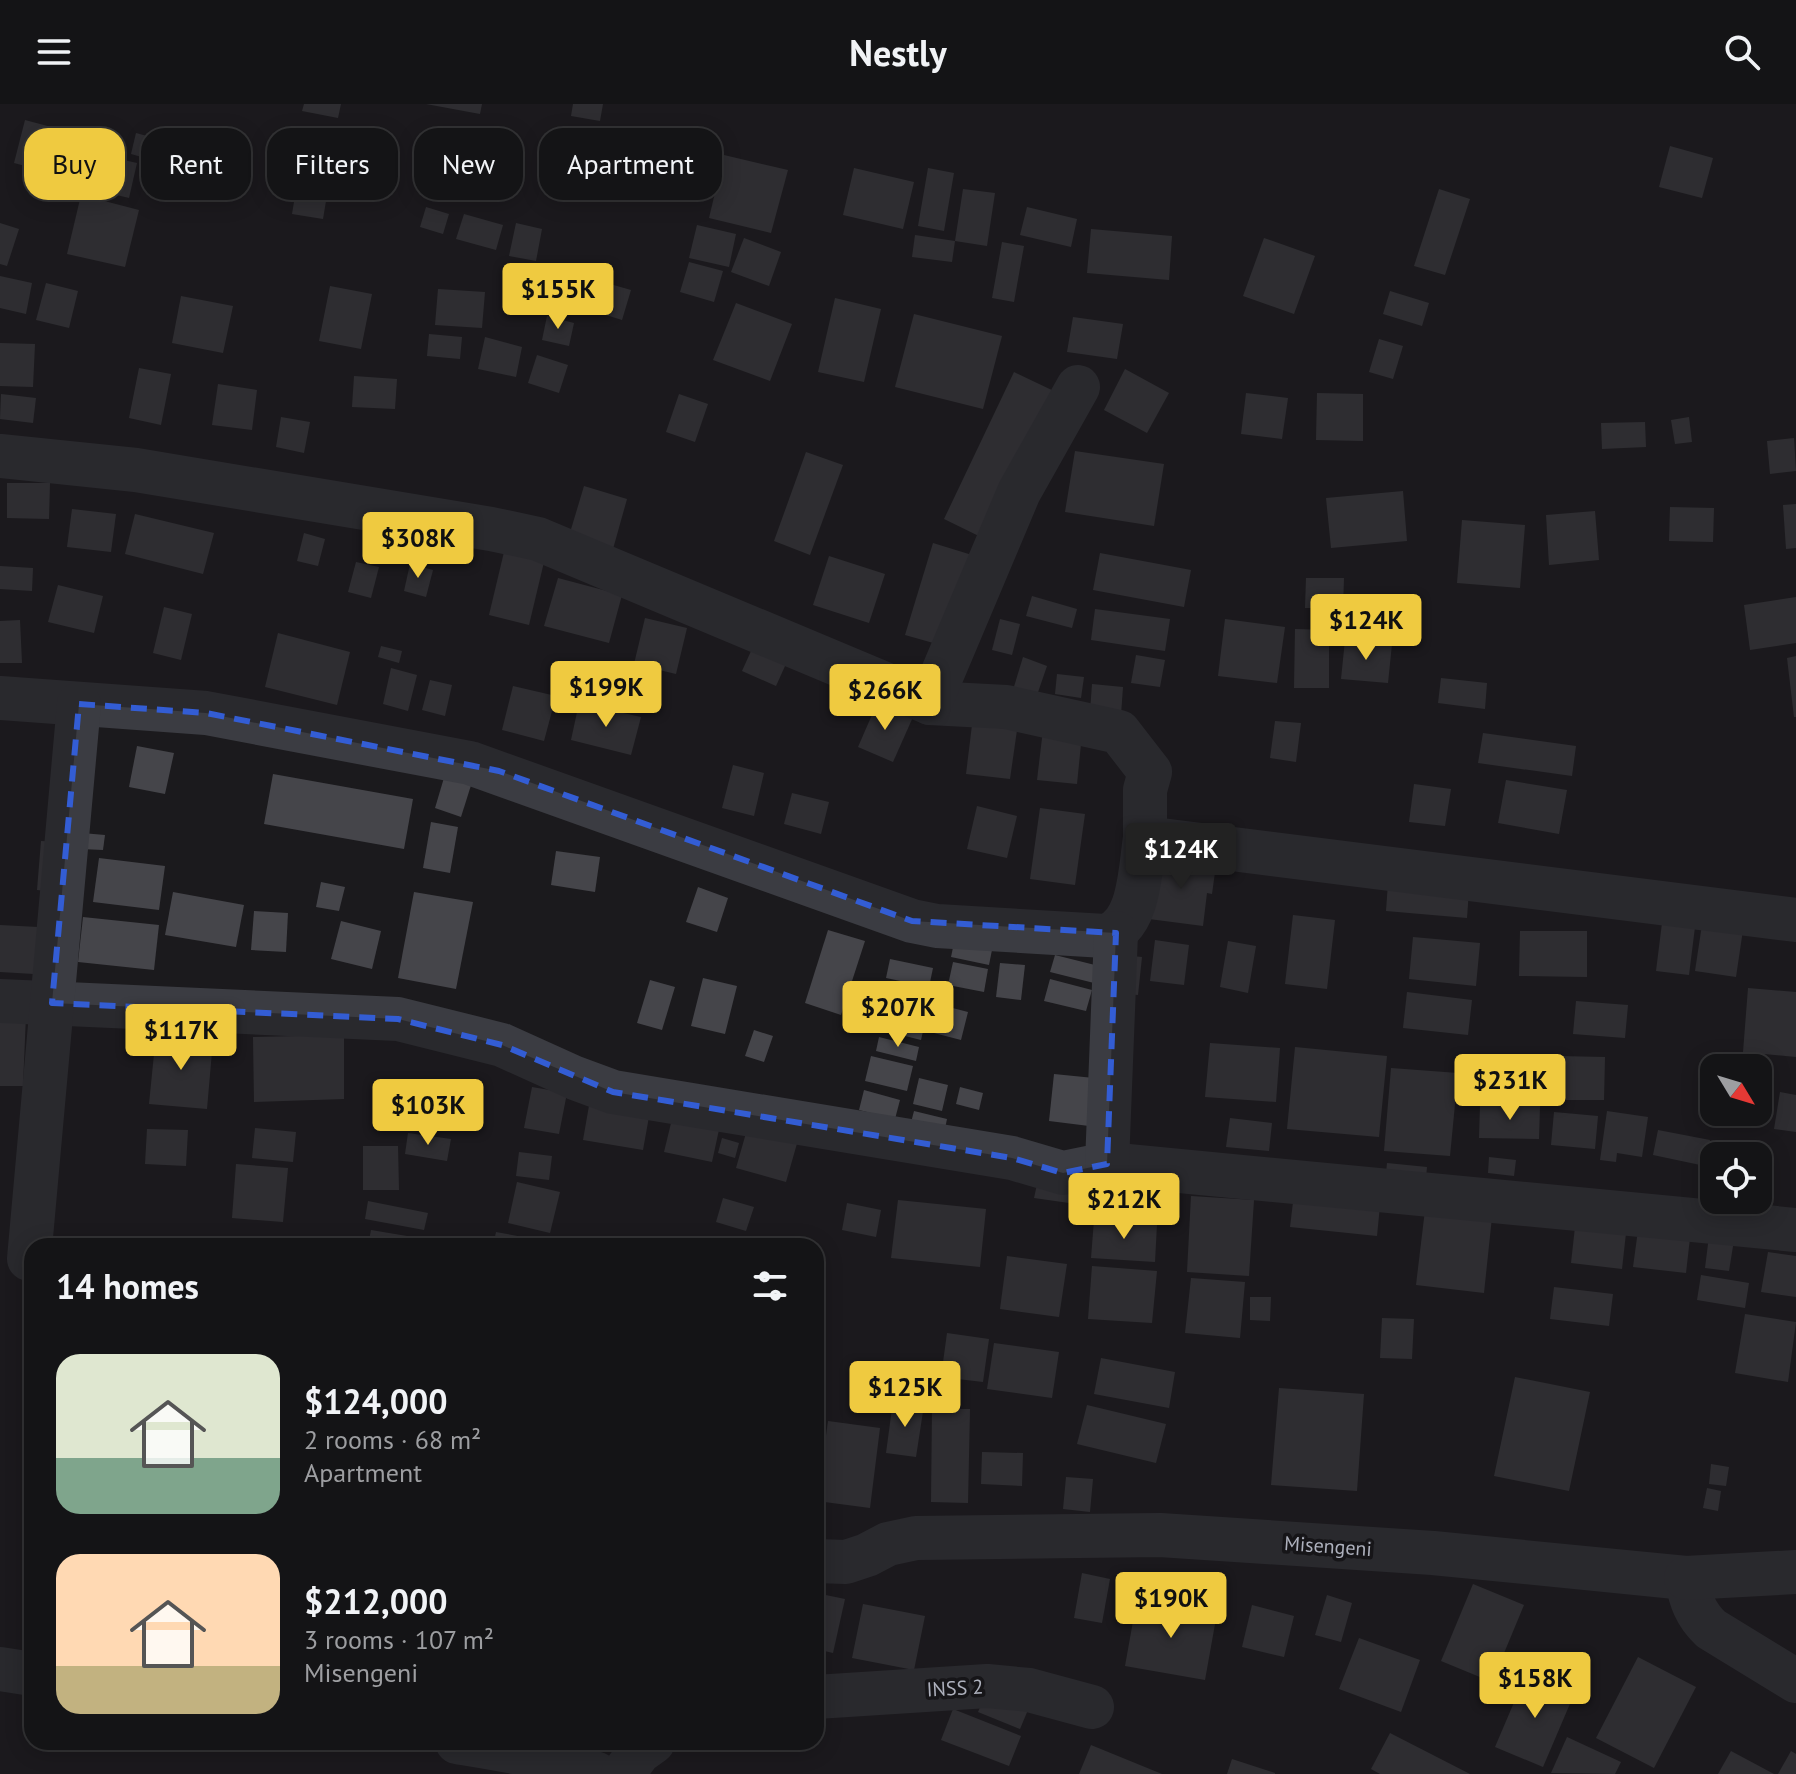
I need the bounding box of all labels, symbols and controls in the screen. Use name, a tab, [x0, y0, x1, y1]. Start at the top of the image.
text: Nestly	[849, 29, 947, 76]
icon: menu	[32, 30, 76, 74]
icon: search	[1720, 30, 1764, 74]
chip: Buy	[24, 128, 125, 200]
chip: Rent	[141, 128, 251, 200]
chip: Filters	[267, 128, 398, 200]
chip: New	[414, 128, 523, 200]
chip: Apartment	[539, 128, 722, 200]
pin: $155K	[502, 263, 614, 331]
text: $155K	[520, 272, 596, 305]
pin: $308K	[362, 512, 474, 580]
text: $308K	[380, 521, 456, 554]
pin: $124K	[1310, 594, 1422, 662]
text: $124K	[1328, 603, 1404, 636]
pin: $199K	[550, 661, 662, 729]
pin: $266K	[829, 664, 941, 732]
text: $199K	[568, 670, 644, 703]
text: $266K	[847, 673, 923, 706]
pin: $124K	[1125, 823, 1237, 891]
text: $124K	[1143, 832, 1219, 865]
pin: $207K	[842, 981, 954, 1049]
text: $207K	[860, 990, 936, 1023]
pin: $117K	[125, 1004, 237, 1072]
text: $117K	[143, 1013, 219, 1046]
pin: $231K	[1454, 1054, 1566, 1122]
north arrow	[1700, 1054, 1772, 1126]
map controls	[1700, 1054, 1772, 1214]
text: $231K	[1472, 1063, 1548, 1096]
pin: $103K	[372, 1079, 484, 1147]
text: $103K	[390, 1088, 466, 1121]
button: locate	[1700, 1142, 1772, 1214]
pin: $212K	[1068, 1173, 1180, 1241]
text: $212K	[1086, 1182, 1162, 1215]
text: 14 homes	[56, 1264, 199, 1308]
icon: filters	[748, 1264, 792, 1308]
pin: $125K	[849, 1361, 961, 1429]
text: $125K	[867, 1370, 943, 1403]
text: $124,000	[304, 1379, 448, 1423]
icon: home	[120, 1386, 216, 1482]
text: 2 rooms · 68 m²	[304, 1423, 481, 1456]
text: Apartment	[304, 1456, 422, 1489]
street label: Misengeni	[1283, 1530, 1373, 1562]
pin: $190K	[1115, 1572, 1227, 1640]
text: $212,000	[304, 1579, 448, 1623]
text: $190K	[1133, 1581, 1209, 1614]
icon: home	[120, 1586, 216, 1682]
text: 3 rooms · 107 m²	[304, 1623, 494, 1656]
pin: $158K	[1479, 1652, 1591, 1720]
text: Misengeni	[304, 1656, 418, 1689]
text: $158K	[1497, 1661, 1573, 1694]
street label: INSS 2	[926, 1674, 984, 1702]

